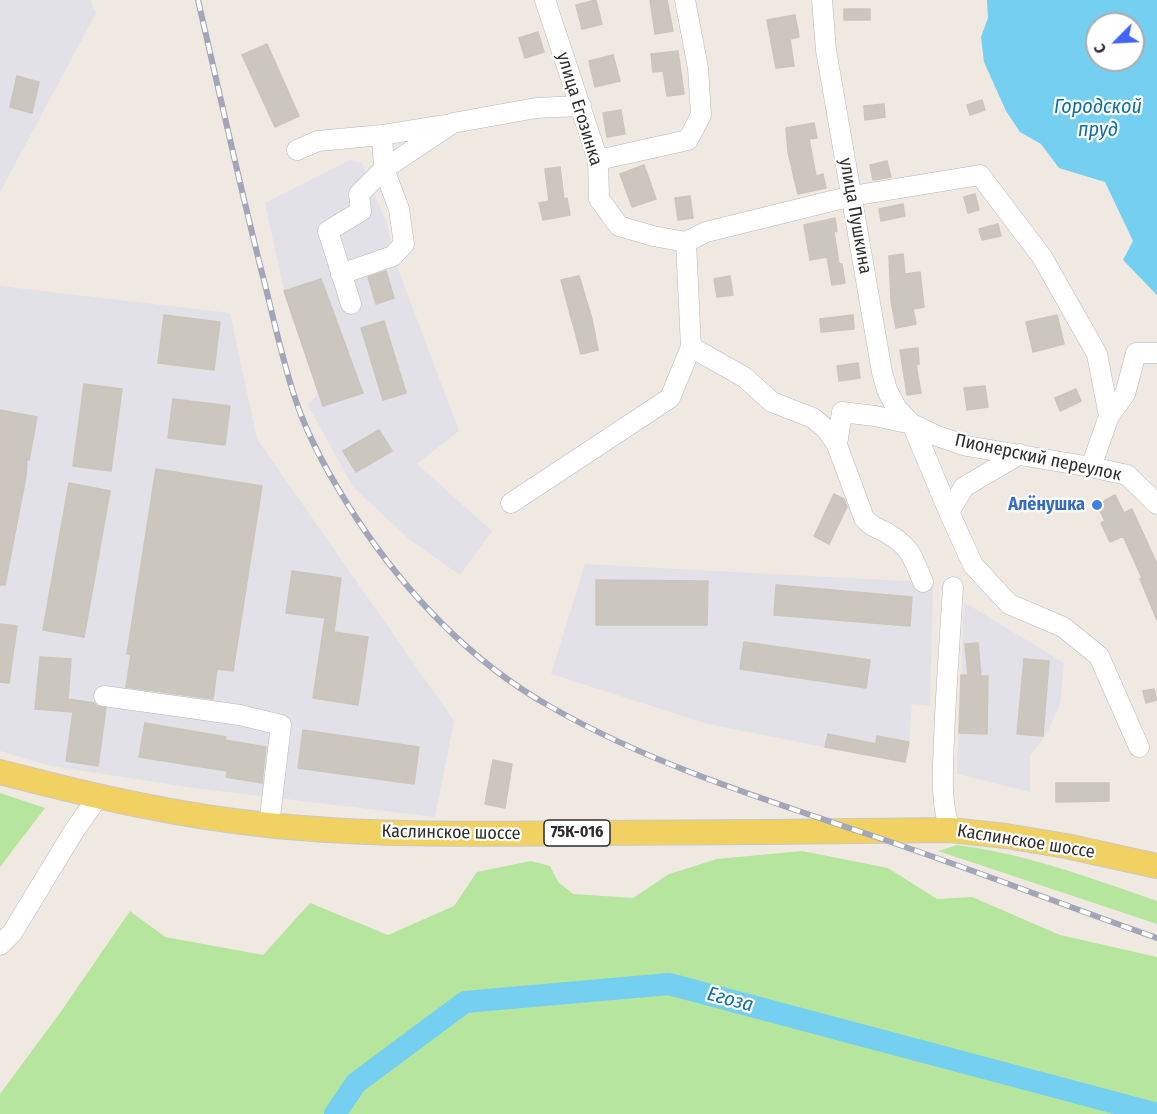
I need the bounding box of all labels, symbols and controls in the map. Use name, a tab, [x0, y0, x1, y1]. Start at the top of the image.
north arrow	[1085, 12, 1145, 72]
text: С	[1090, 41, 1110, 56]
street label: улица Егозинка	[552, 50, 606, 168]
water label: Городской пруд	[1054, 95, 1142, 142]
street label: улица Пушкина	[834, 156, 876, 276]
street label: Пионерский переулок	[953, 430, 1123, 486]
place label: Алёнушка	[1008, 494, 1085, 516]
marker: Алёнушка	[1090, 498, 1104, 512]
road number: 75К-016	[544, 820, 610, 846]
street label: Каслинское шоссе	[956, 820, 1096, 864]
street label: Каслинское шоссе	[381, 821, 521, 845]
water label: Егоза	[704, 982, 756, 1018]

